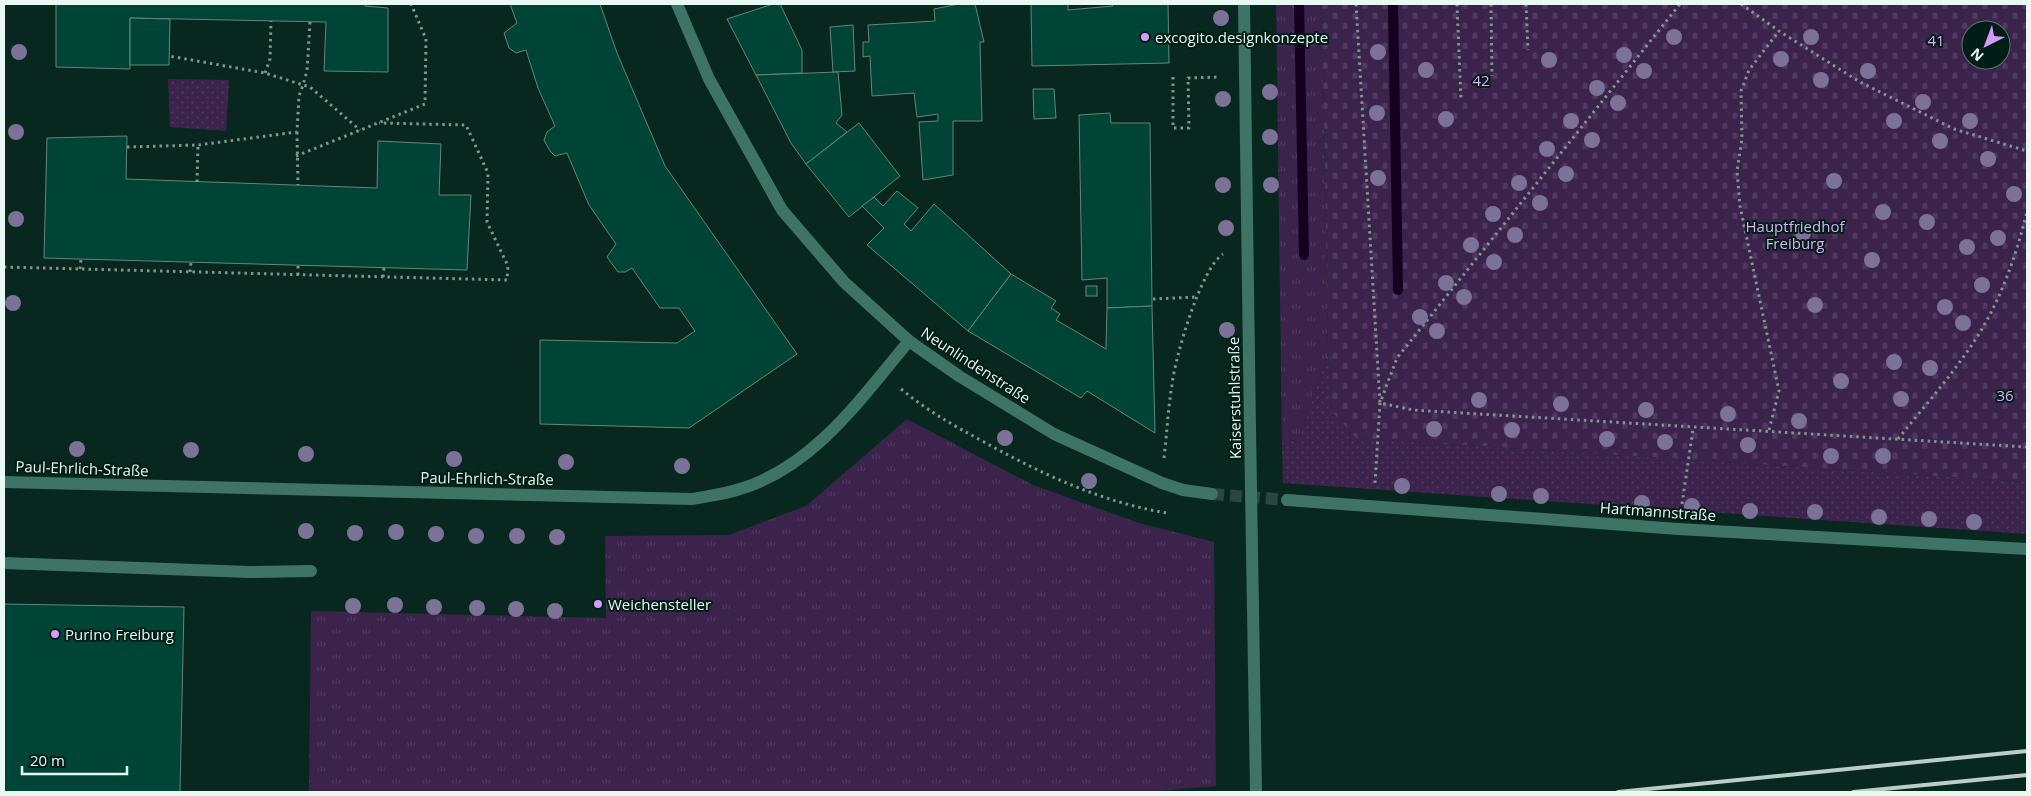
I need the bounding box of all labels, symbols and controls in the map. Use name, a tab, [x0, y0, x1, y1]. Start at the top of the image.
north arrow	[1961, 20, 2011, 70]
place label: excogito.designkonzepte	[1155, 27, 1328, 47]
park label: 41	[1927, 30, 1945, 50]
marker: excogito.designkonzepte	[1139, 31, 1151, 43]
text: N	[1966, 44, 1988, 66]
park label: 42	[1472, 70, 1490, 90]
park label: Hauptfriedhof Freiburg	[1746, 216, 1845, 253]
street label: Neunlindenstraße	[918, 322, 1034, 408]
street label: Kaiserstuhlstraße	[1223, 337, 1245, 459]
park label: 36	[1996, 385, 2014, 405]
street label: Paul-Ehrlich-Straße	[15, 456, 149, 480]
street label: Paul-Ehrlich-Straße	[420, 467, 554, 489]
street label: Hartmannstraße	[1599, 497, 1717, 525]
place label: Weichensteller	[608, 594, 711, 614]
marker: Weichensteller	[592, 598, 604, 610]
place label: Purino Freiburg	[65, 624, 174, 644]
marker: Purino Freiburg	[49, 628, 61, 640]
scale bar	[22, 744, 128, 776]
text: 20 m	[30, 750, 65, 770]

